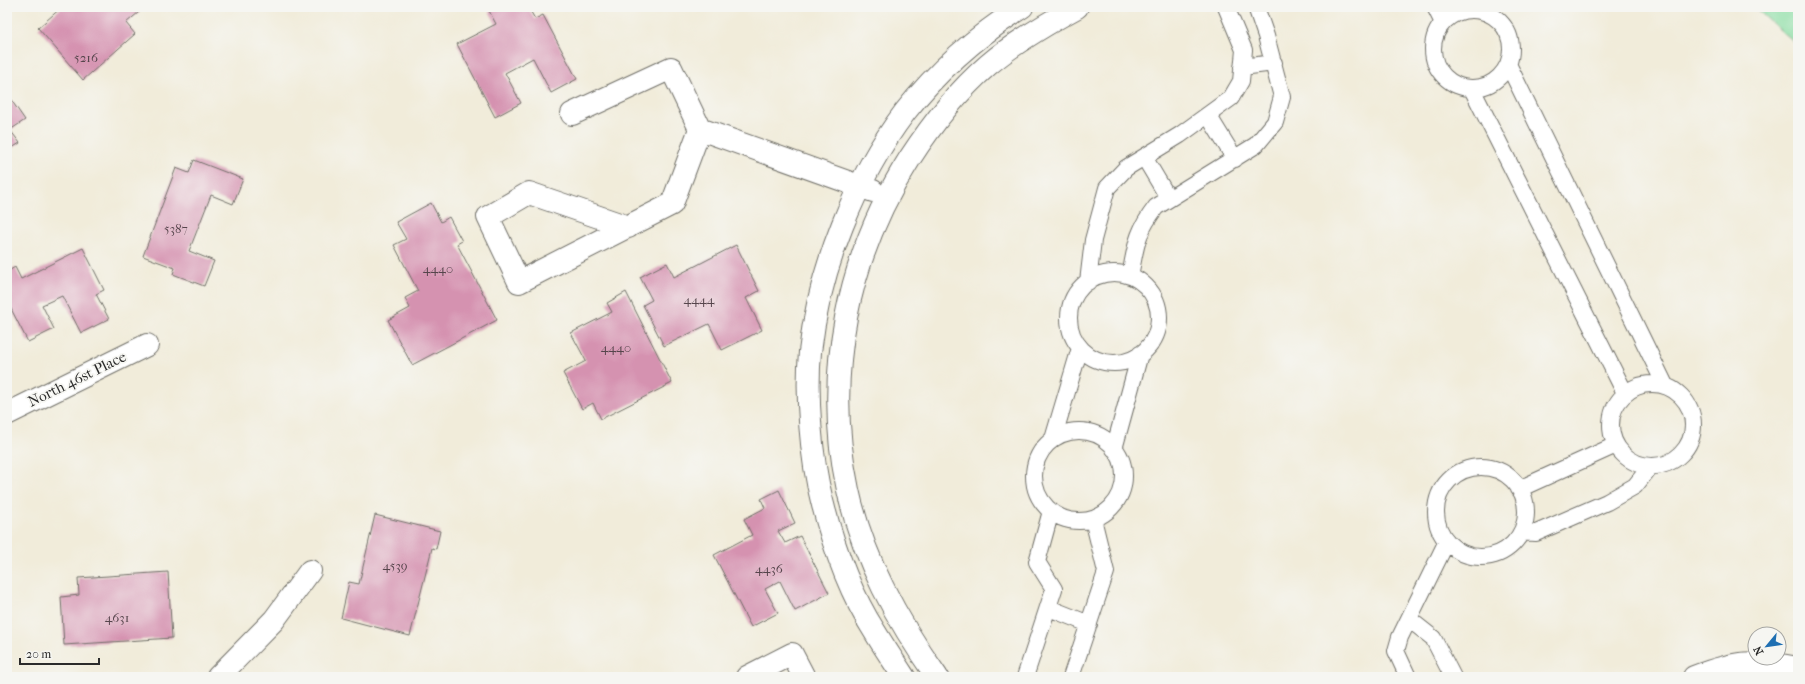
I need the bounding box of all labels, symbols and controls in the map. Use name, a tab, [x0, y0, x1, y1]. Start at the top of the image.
house number: 5216	[74, 50, 99, 65]
house number: 5387	[164, 221, 188, 236]
house number: 4440	[423, 261, 453, 276]
house number: 4444	[684, 292, 715, 307]
house number: 4440	[601, 340, 631, 355]
street label: North 46st Place	[25, 347, 130, 411]
house number: 4539	[382, 558, 408, 573]
house number: 4436	[755, 561, 784, 576]
house number: 4631	[105, 610, 129, 625]
north arrow	[1747, 626, 1787, 666]
scale bar	[20, 640, 99, 666]
text: N	[1751, 643, 1766, 657]
text: 20 m	[26, 647, 51, 661]

